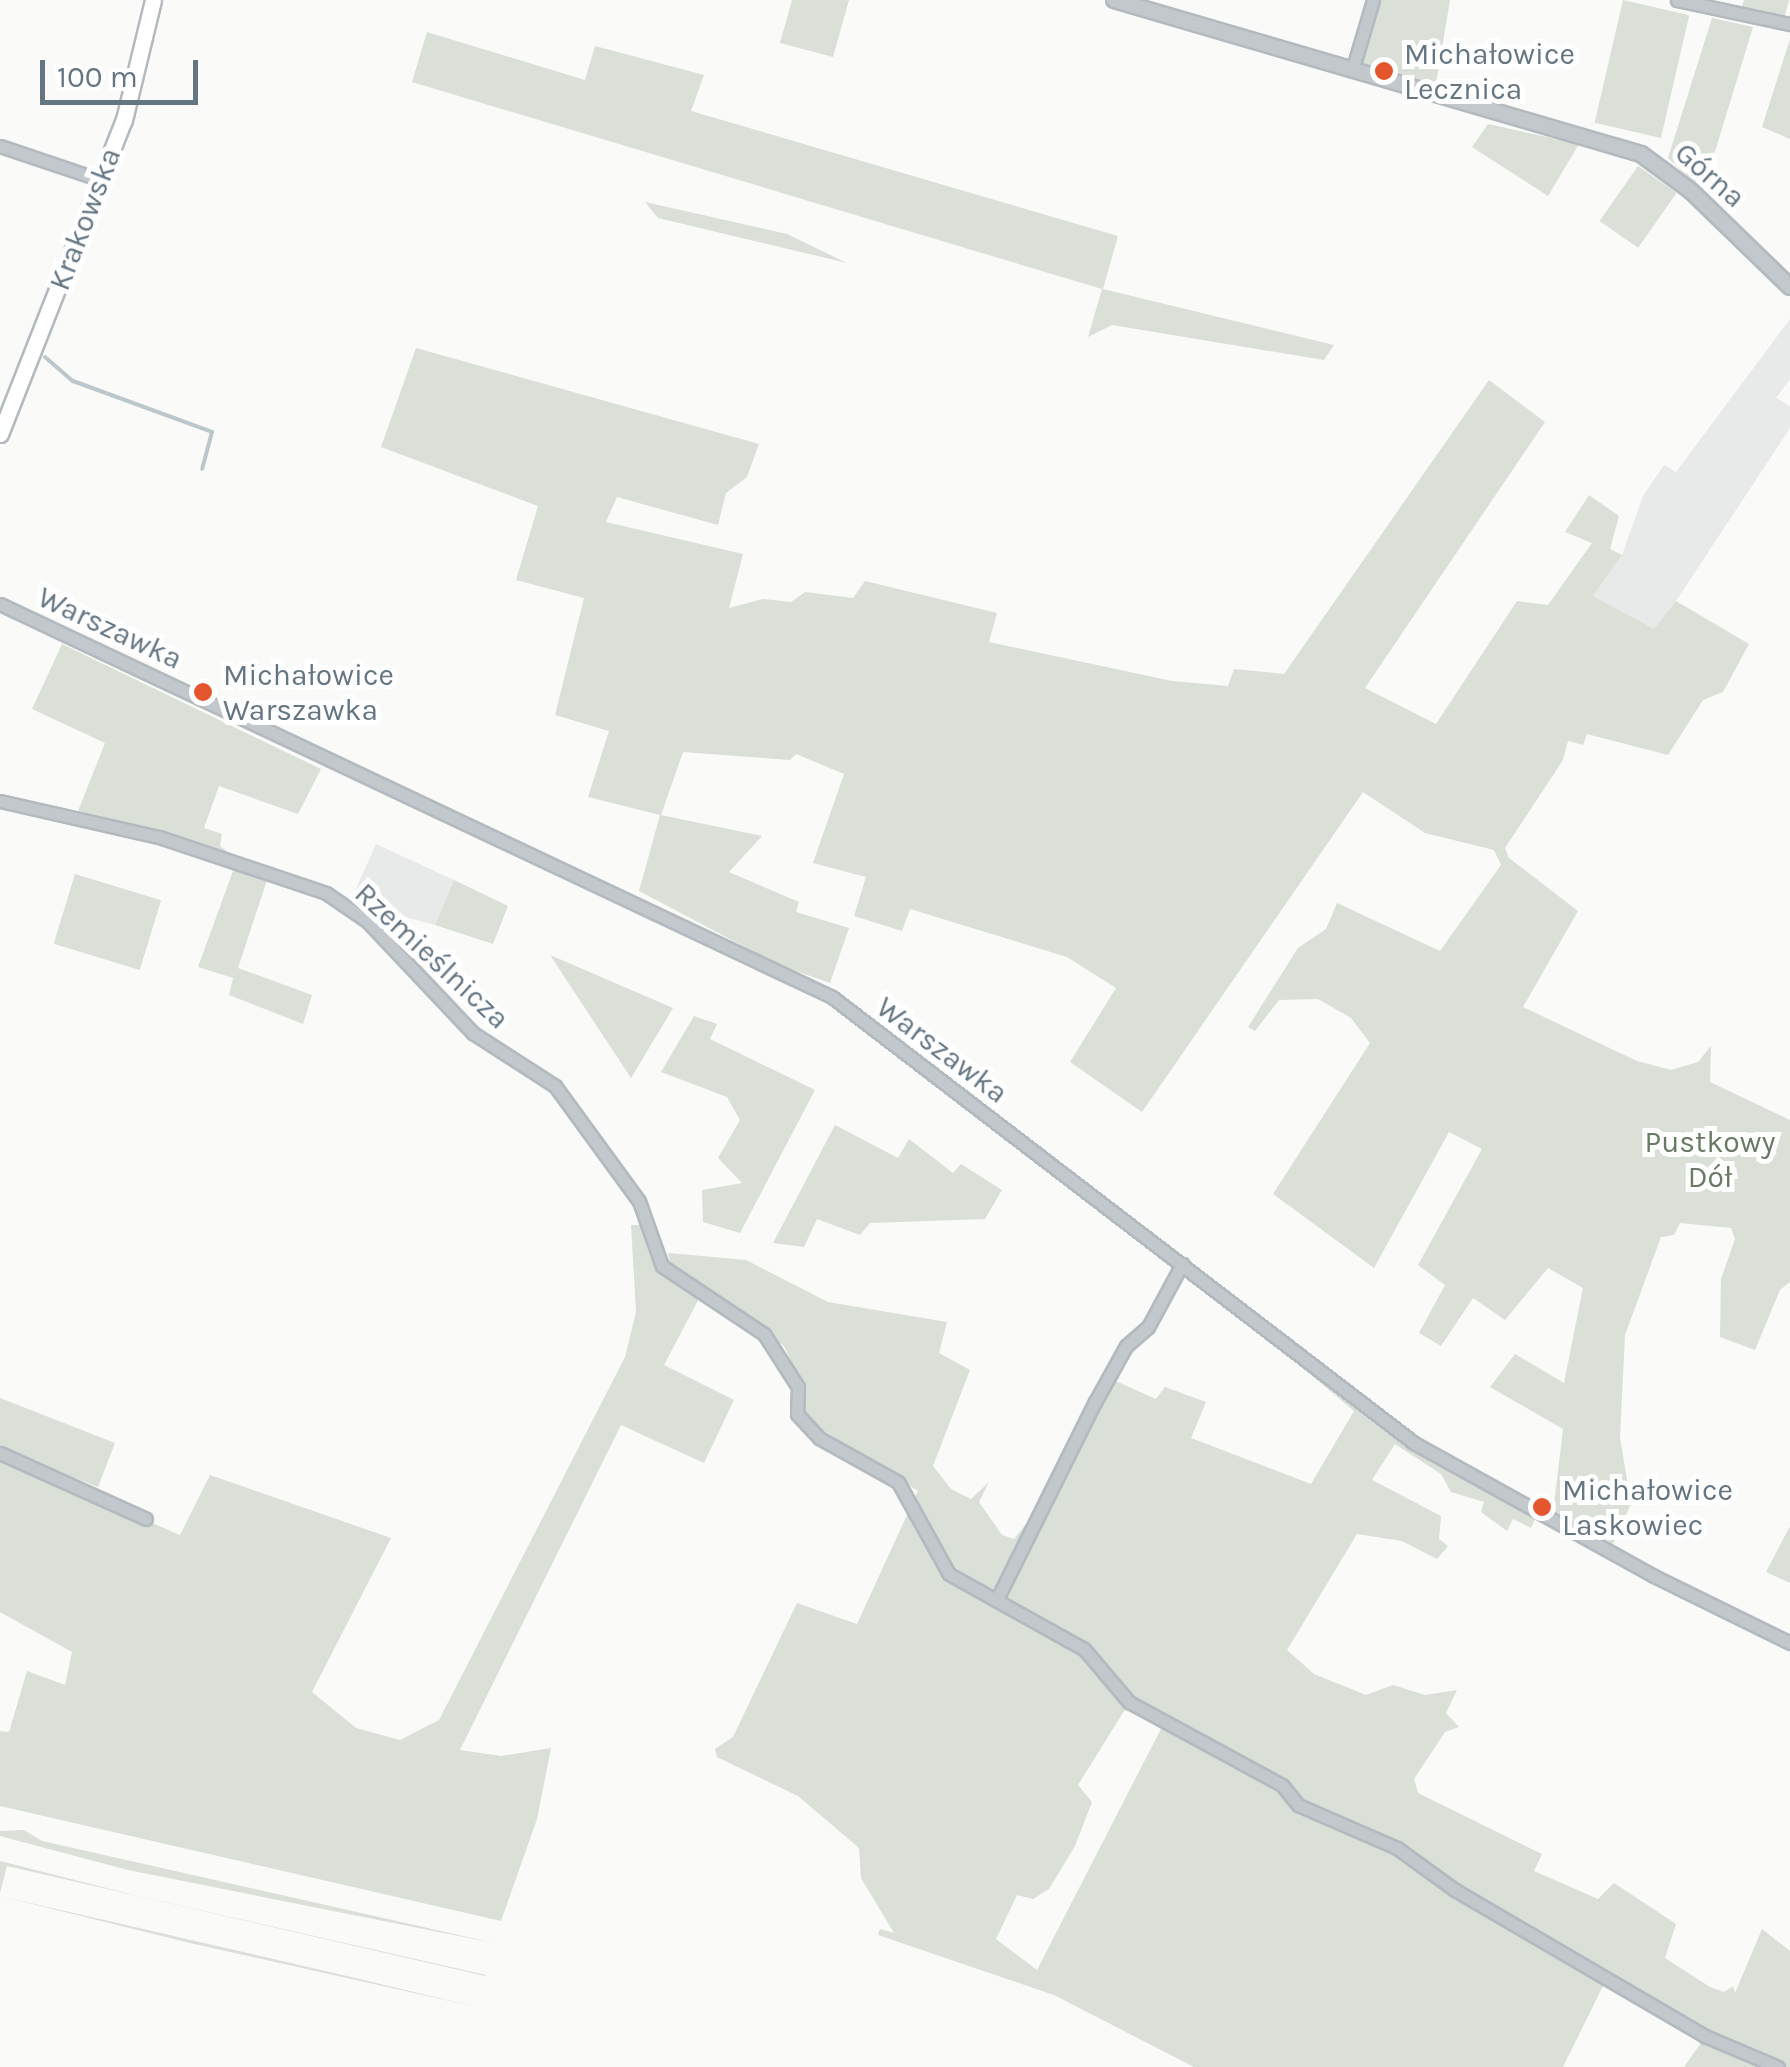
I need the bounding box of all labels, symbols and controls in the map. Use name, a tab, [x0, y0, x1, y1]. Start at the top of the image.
place label: Michałowice Lecznica	[1404, 36, 1575, 106]
scale bar	[45, 40, 202, 102]
text: 100 m	[57, 59, 138, 95]
marker: Michałowice Lecznica	[1373, 60, 1395, 82]
street label: Górna	[1668, 135, 1752, 215]
street label: Krakowska	[41, 143, 129, 295]
street label: Warszawka	[32, 579, 188, 677]
place label: Michałowice Warszawka	[223, 657, 394, 728]
marker: Michałowice Warszawka	[192, 681, 214, 703]
street label: Rzemieślnicza	[347, 875, 517, 1037]
street label: Warszawka	[869, 989, 1015, 1111]
park label: Pustkowy Dół	[1645, 1124, 1775, 1194]
place label: Michałowice Laskowiec	[1562, 1472, 1733, 1542]
marker: Michałowice Laskowiec	[1531, 1496, 1553, 1518]

